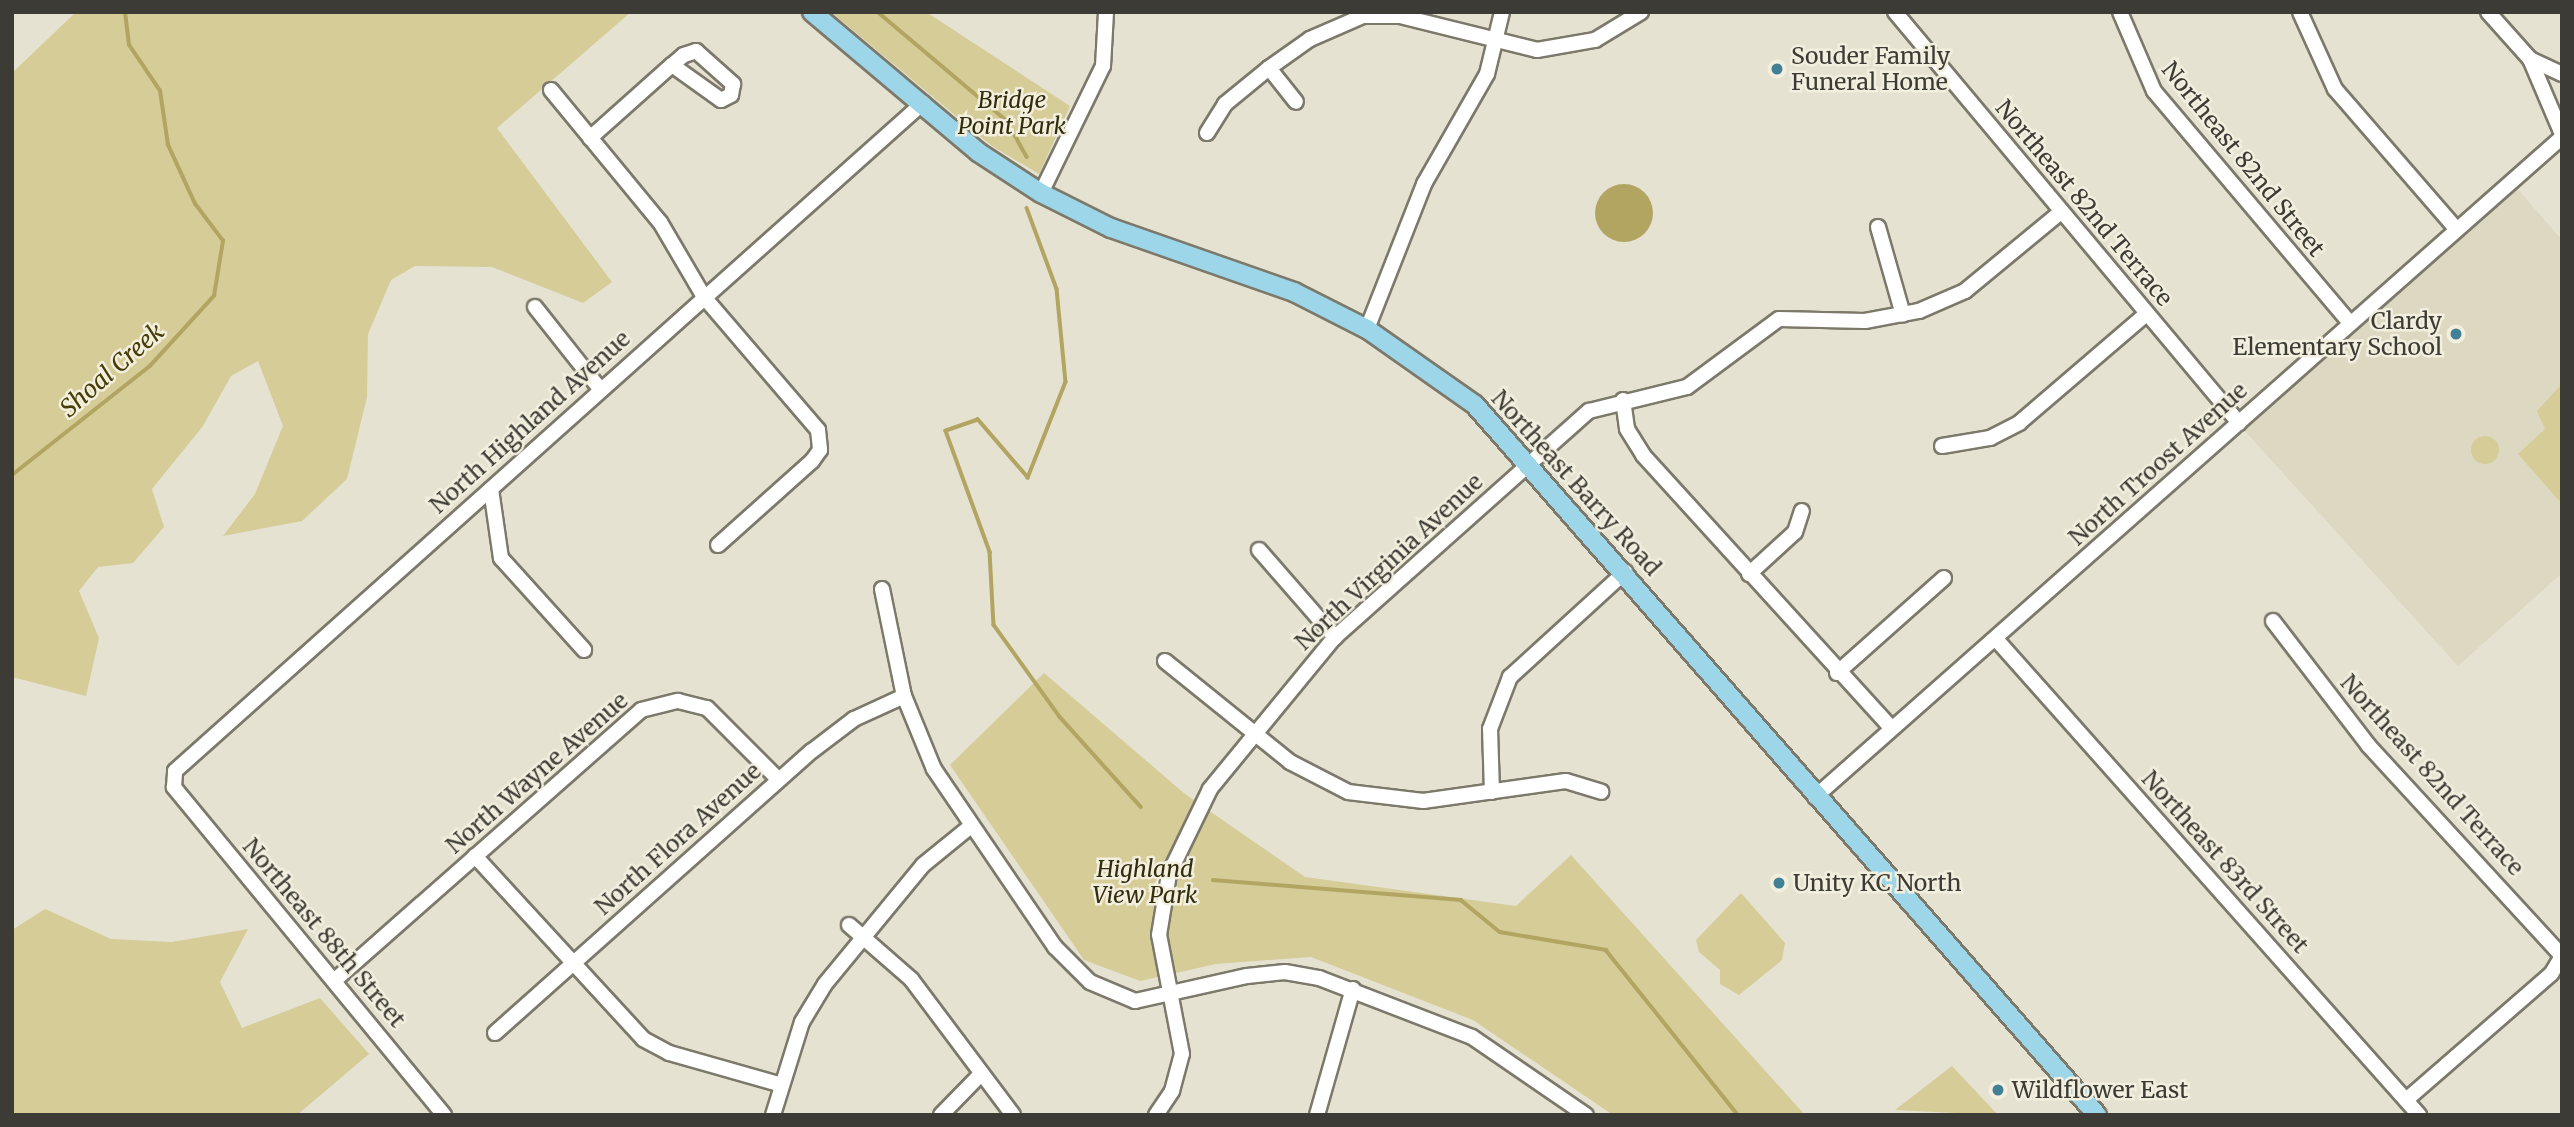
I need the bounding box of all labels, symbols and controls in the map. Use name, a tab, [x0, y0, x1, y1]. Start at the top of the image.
place label: Souder Family Funeral Home	[1791, 42, 1950, 96]
street label: Northeast 82nd Street	[2156, 56, 2330, 262]
marker: Souder Family Funeral Home	[1769, 61, 1785, 77]
park label: Bridge Point Park	[958, 86, 1066, 140]
street label: Northeast 82nd Terrace	[1990, 94, 2178, 312]
place label: Clardy Elementary School	[2233, 307, 2442, 361]
water label: Shoal Creek	[54, 317, 170, 423]
street label: North Highland Avenue	[424, 325, 636, 519]
marker: Clardy Elementary School	[2448, 326, 2464, 342]
street label: North Troost Avenue	[2063, 377, 2253, 551]
street label: Northeast Barry Road	[1486, 385, 1666, 581]
street label: North Virginia Avenue	[1290, 468, 1488, 656]
street label: Northeast 82nd Terrace	[2335, 669, 2529, 881]
street label: North Wayne Avenue	[441, 687, 633, 859]
street label: North Flora Avenue	[589, 757, 767, 921]
street label: Northeast 83rd Street	[2136, 765, 2314, 959]
street label: Northeast 88th Street	[237, 833, 411, 1033]
park label: Highland View Park	[1093, 855, 1197, 909]
place label: Unity KC North	[1793, 869, 1962, 897]
marker: Unity KC North	[1771, 875, 1787, 891]
place label: Wildflower East	[2012, 1076, 2188, 1104]
marker: Wildflower East	[1990, 1082, 2006, 1098]

